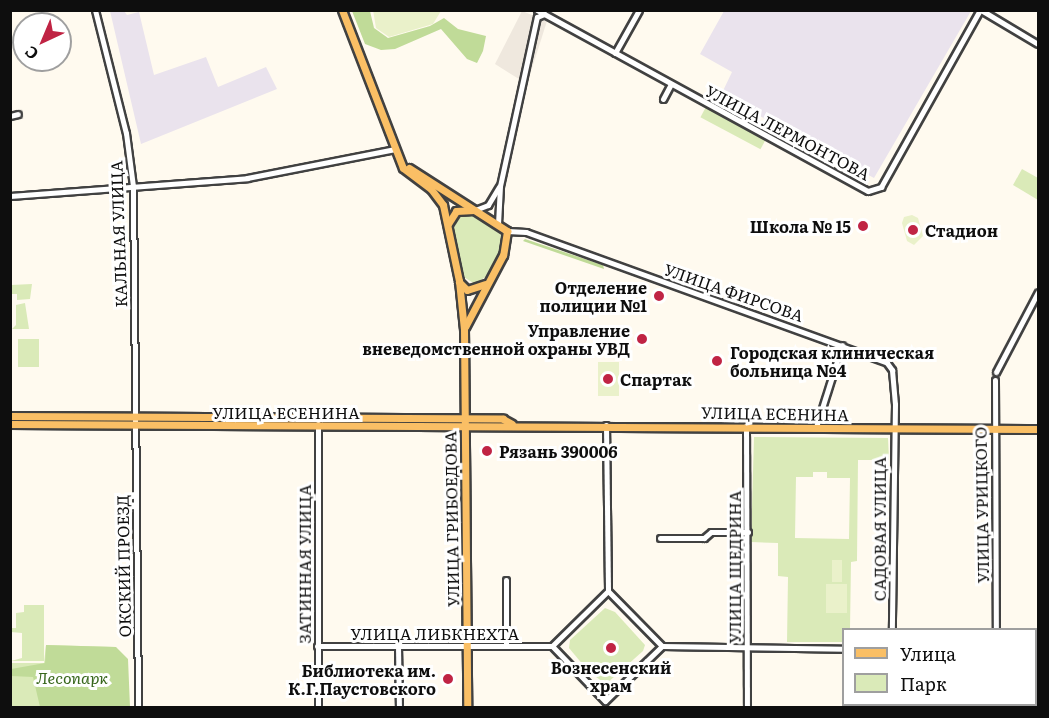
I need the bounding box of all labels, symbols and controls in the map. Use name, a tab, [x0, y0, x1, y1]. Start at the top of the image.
north arrow	[12, 12, 72, 72]
text: С	[18, 41, 43, 66]
street label: УЛИЦА ЛЕРМОНТОВА	[703, 80, 873, 184]
street label: КАЛЬНАЯ УЛИЦА	[106, 160, 130, 308]
place label: Школа № 15	[750, 216, 851, 236]
marker: Школа № 15	[856, 219, 870, 233]
place label: Стадион	[925, 220, 998, 240]
marker: Стадион	[906, 223, 920, 237]
street label: УЛИЦА ФИРСОВА	[662, 259, 806, 325]
place label: Отделение полиции №1	[539, 277, 647, 315]
marker: Отделение полиции №1	[652, 289, 666, 303]
place label: Управление вневедомственной охраны УВД	[362, 320, 630, 358]
marker: Управление вневедомственной охраны УВД	[635, 332, 649, 346]
place label: Городская клиническая больница №4	[730, 342, 934, 380]
marker: Городская клиническая больница №4	[708, 352, 726, 370]
place label: Спартак	[620, 369, 692, 389]
marker: Спартак	[601, 372, 615, 386]
street label: УЛИЦА ЕСЕНИНА	[212, 402, 360, 422]
street label: УЛИЦА ЕСЕНИНА	[701, 402, 849, 424]
street label: УЛИЦА УРИЦКОГО	[970, 427, 992, 583]
street label: УЛИЦА ГРИБОЕДОВА	[440, 431, 462, 607]
place label: Рязань 390006	[499, 441, 618, 461]
marker: Рязань 390006	[480, 444, 494, 458]
street label: САДОВАЯ УЛИЦА	[869, 457, 889, 601]
street label: ЗАТИННАЯ УЛИЦА	[294, 484, 314, 644]
street label: УЛИЦА ЩЕДРИНА	[724, 490, 744, 644]
street label: ОКСКИЙ ПРОЕЗД	[112, 495, 134, 637]
street label: УЛИЦА ЛИБКНЕХТА	[351, 623, 519, 643]
legend	[842, 628, 1037, 706]
text: Улица	[900, 640, 956, 667]
marker: Вознесенский храм	[604, 641, 618, 655]
place label: Вознесенский храм	[551, 657, 671, 695]
place label: Библиотека им. К.Г.Паустовского	[288, 660, 436, 698]
park label: Лесопарк	[36, 667, 108, 687]
text: Парк	[900, 670, 947, 697]
marker: Библиотека им. К.Г.Паустовского	[441, 672, 455, 686]

